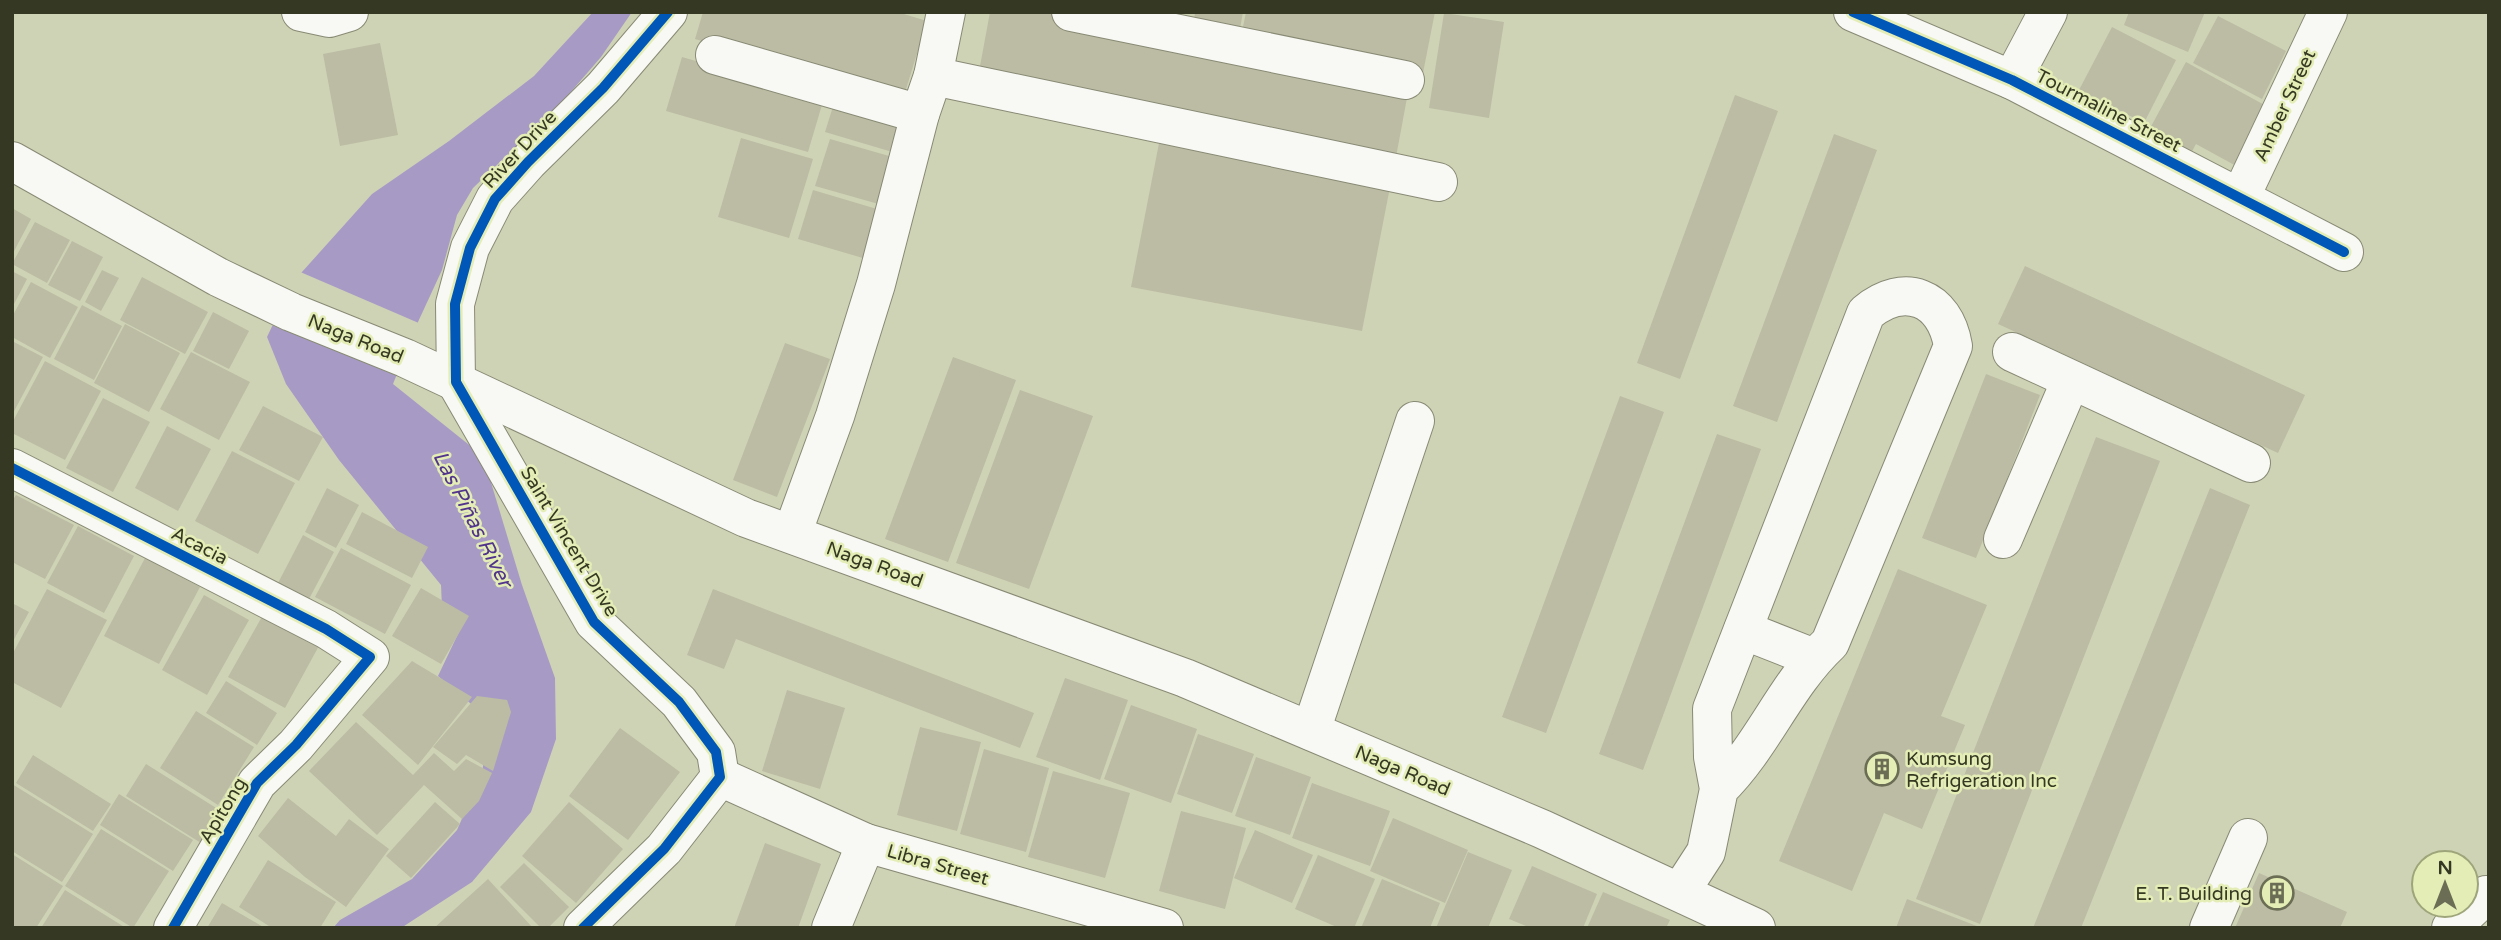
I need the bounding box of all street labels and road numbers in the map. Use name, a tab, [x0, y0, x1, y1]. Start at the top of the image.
street label: Amber Street	[2249, 46, 2320, 165]
street label: Tourmaline Street	[2032, 65, 2185, 157]
street label: River Drive	[478, 106, 561, 193]
street label: Naga Road	[305, 310, 407, 368]
street label: Saint Vincent Drive	[516, 463, 623, 621]
street label: Acacia	[168, 522, 231, 569]
street label: Naga Road	[823, 537, 926, 593]
street label: Naga Road	[1352, 741, 1454, 801]
street label: Apitong	[195, 774, 251, 847]
street label: Libra Street	[884, 840, 991, 890]

